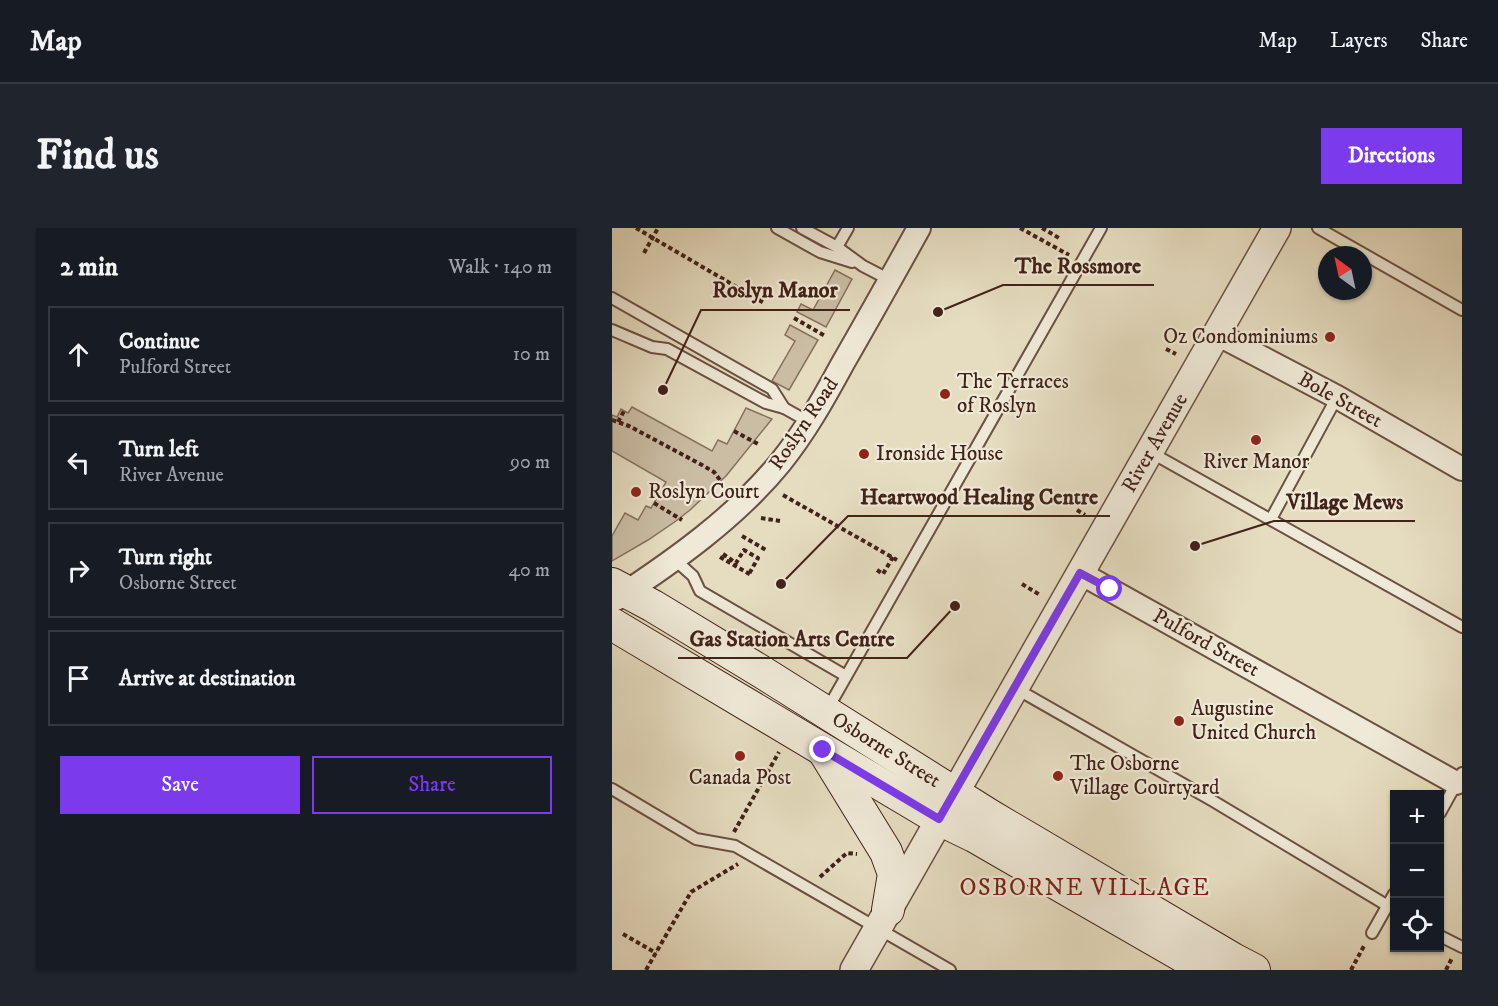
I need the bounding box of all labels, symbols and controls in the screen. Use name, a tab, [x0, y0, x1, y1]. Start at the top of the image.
text: Map	[30, 24, 82, 59]
text: Map	[1258, 28, 1297, 54]
text: Layers	[1330, 28, 1388, 54]
text: Share	[1421, 28, 1468, 54]
button: Directions	[1321, 128, 1462, 184]
text: Find us	[36, 130, 159, 182]
callout: The Rossmore	[1003, 245, 1154, 285]
north arrow	[1318, 246, 1372, 300]
text: 2 min	[60, 251, 118, 284]
text: The Rossmore	[1014, 253, 1141, 280]
text: Walk · 140 m	[448, 255, 552, 280]
callout: Roslyn Manor	[701, 270, 850, 310]
text: Roslyn Manor	[712, 277, 838, 304]
place label: Oz Condominiums	[1163, 324, 1318, 350]
text: Continue	[119, 328, 200, 355]
marker: Oz Condominiums	[1323, 330, 1337, 344]
icon: ahead	[62, 338, 95, 371]
text: 10 m	[513, 342, 550, 367]
text: Pulford Street	[119, 355, 231, 380]
street label: Bole Street	[1293, 366, 1387, 434]
place label: The Terraces of Roslyn	[957, 369, 1069, 419]
street label: Roslyn Road	[764, 372, 845, 475]
marker: The Terraces of Roslyn	[938, 387, 952, 401]
street label: River Avenue	[1116, 389, 1194, 497]
marker: River Manor	[1249, 433, 1263, 447]
text: Turn left	[119, 436, 199, 463]
place label: Ironside House	[876, 441, 1003, 467]
icon: left	[62, 446, 95, 479]
marker: Ironside House	[857, 447, 871, 461]
place label: River Manor	[1203, 449, 1309, 475]
text: 90 m	[510, 450, 550, 475]
text: River Avenue	[119, 463, 224, 488]
callout: Heartwood Healing Centre	[848, 476, 1110, 516]
place label: Roslyn Court	[648, 479, 760, 505]
callout: Village Mews	[1274, 481, 1415, 521]
text: Heartwood Healing Centre	[860, 484, 1098, 511]
marker: Roslyn Court	[629, 485, 643, 499]
text: Village Mews	[1286, 489, 1404, 516]
text: Turn right	[119, 544, 212, 571]
icon: right	[62, 554, 95, 587]
text: 40 m	[508, 558, 550, 583]
text: Osborne Street	[119, 571, 237, 596]
route start	[1096, 575, 1122, 601]
street label: Pulford Street	[1148, 603, 1264, 683]
callout: Gas Station Arts Centre	[678, 618, 907, 658]
text: Gas Station Arts Centre	[689, 626, 895, 653]
icon: arrive	[62, 662, 95, 695]
text: Arrive at destination	[119, 665, 296, 692]
place label: Augustine United Church	[1191, 696, 1316, 746]
street label: Osborne Street	[827, 706, 945, 794]
marker: Augustine United Church	[1172, 714, 1186, 728]
route end	[809, 736, 835, 762]
marker: Canada Post	[733, 749, 747, 763]
place label: The Osborne Village Courtyard	[1069, 751, 1220, 801]
button: Save	[60, 756, 300, 814]
button: Share	[312, 756, 552, 814]
place label: Canada Post	[689, 765, 791, 791]
marker: The Osborne Village Courtyard	[1051, 769, 1065, 783]
map controls	[1390, 790, 1444, 952]
button: +	[1390, 790, 1444, 844]
button: −	[1390, 844, 1444, 898]
district label: OSBORNE VILLAGE	[960, 873, 1210, 903]
button: locate	[1390, 898, 1444, 952]

